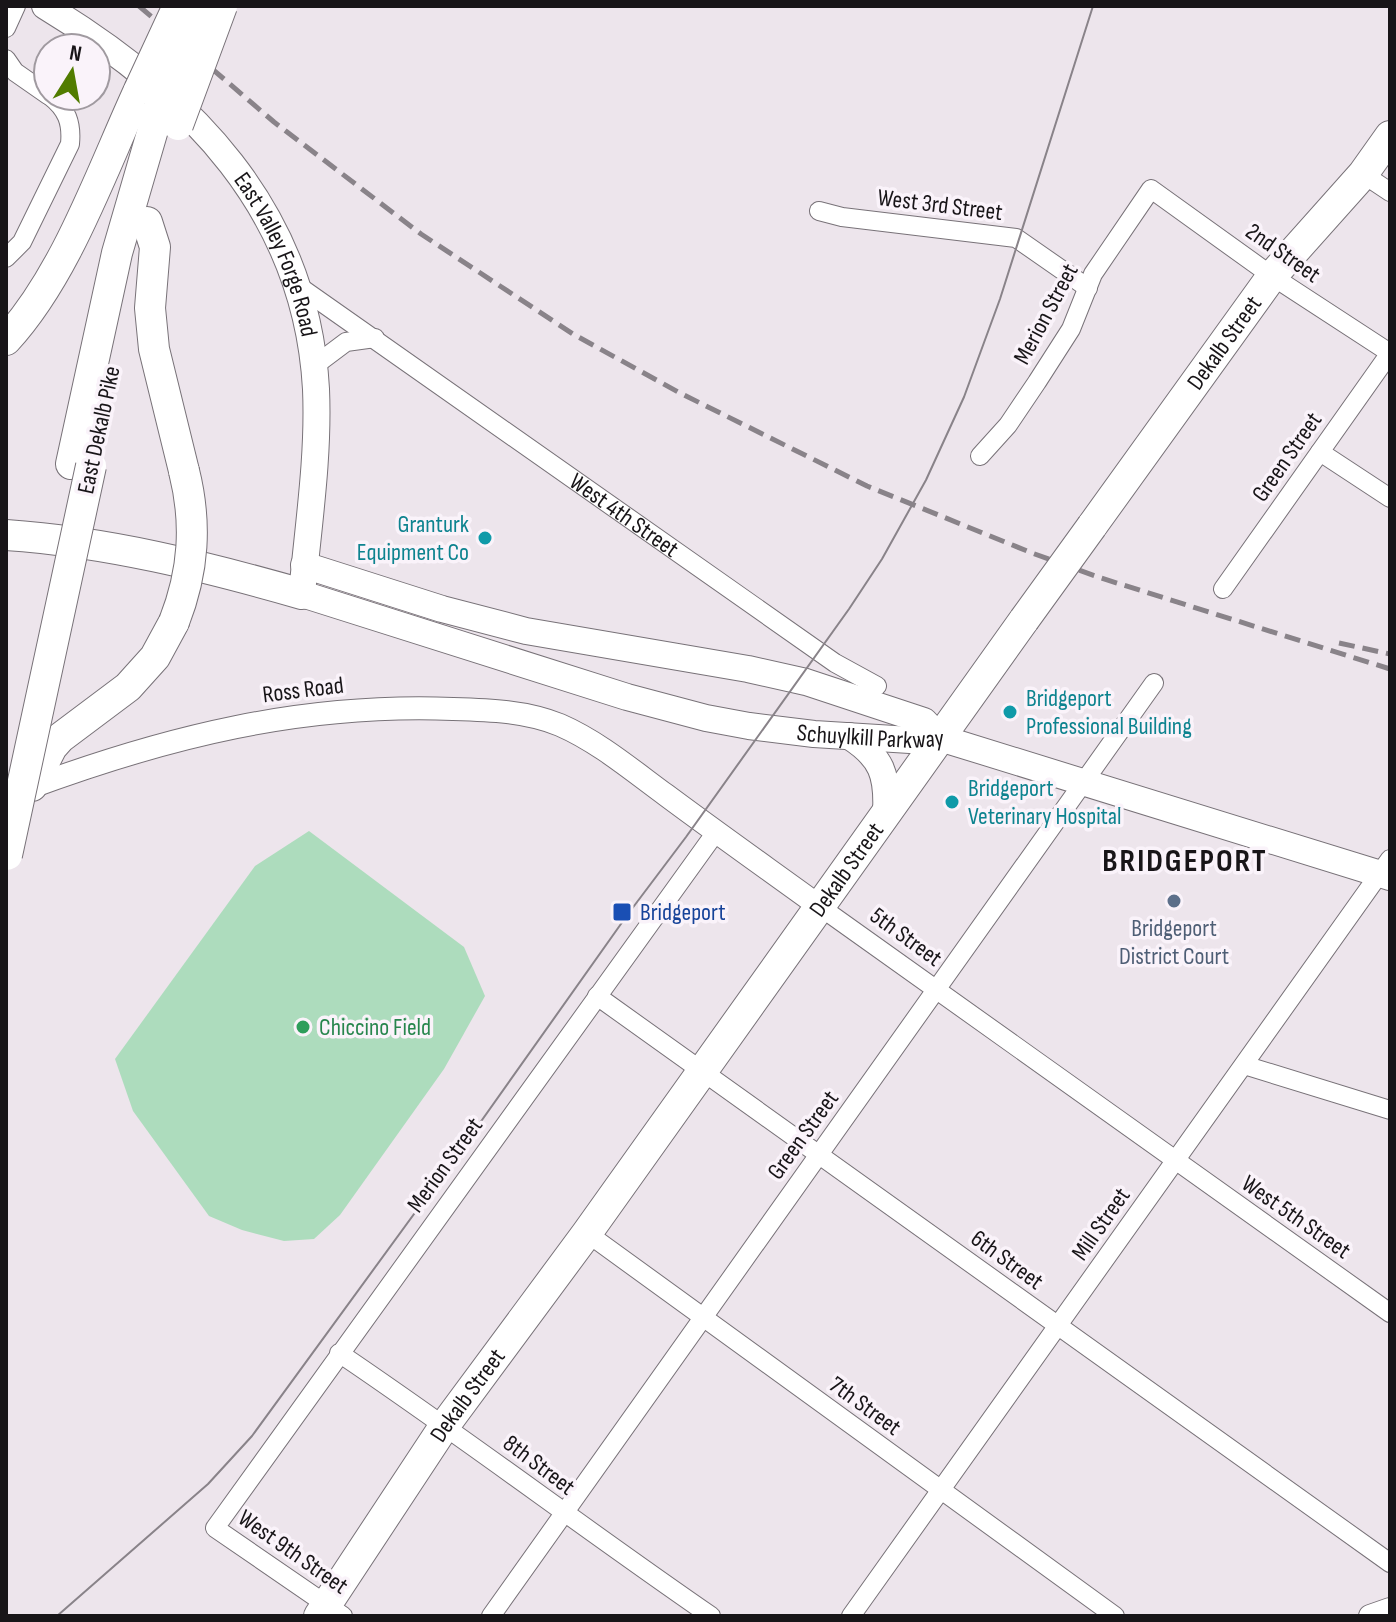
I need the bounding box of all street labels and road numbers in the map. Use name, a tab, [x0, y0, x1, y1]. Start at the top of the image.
street label: East Valley Forge Road	[228, 166, 324, 339]
street label: West 3rd Street	[876, 183, 1004, 227]
street label: 2nd Street	[1240, 217, 1326, 289]
street label: Merion Street	[1007, 259, 1085, 369]
street label: Dekalb Street	[1180, 290, 1268, 395]
street label: East Dekalb Pike	[71, 364, 127, 496]
street label: Green Street	[1246, 407, 1328, 507]
street label: West 4th Street	[564, 467, 685, 563]
street label: Ross Road	[261, 671, 345, 709]
street label: Schuylkill Parkway	[795, 718, 945, 755]
street label: Dekalb Street	[803, 817, 890, 922]
street label: 5th Street	[864, 901, 948, 973]
street label: Green Street	[761, 1085, 845, 1185]
street label: Merion Street	[401, 1112, 489, 1218]
street label: West 5th Street	[1236, 1169, 1356, 1265]
street label: Mill Street	[1066, 1182, 1136, 1266]
street label: 6th Street	[965, 1224, 1049, 1296]
street label: Dekalb Street	[423, 1343, 511, 1447]
street label: 7th Street	[823, 1370, 907, 1442]
street label: 8th Street	[497, 1429, 581, 1501]
street label: West 9th Street	[232, 1504, 354, 1600]

